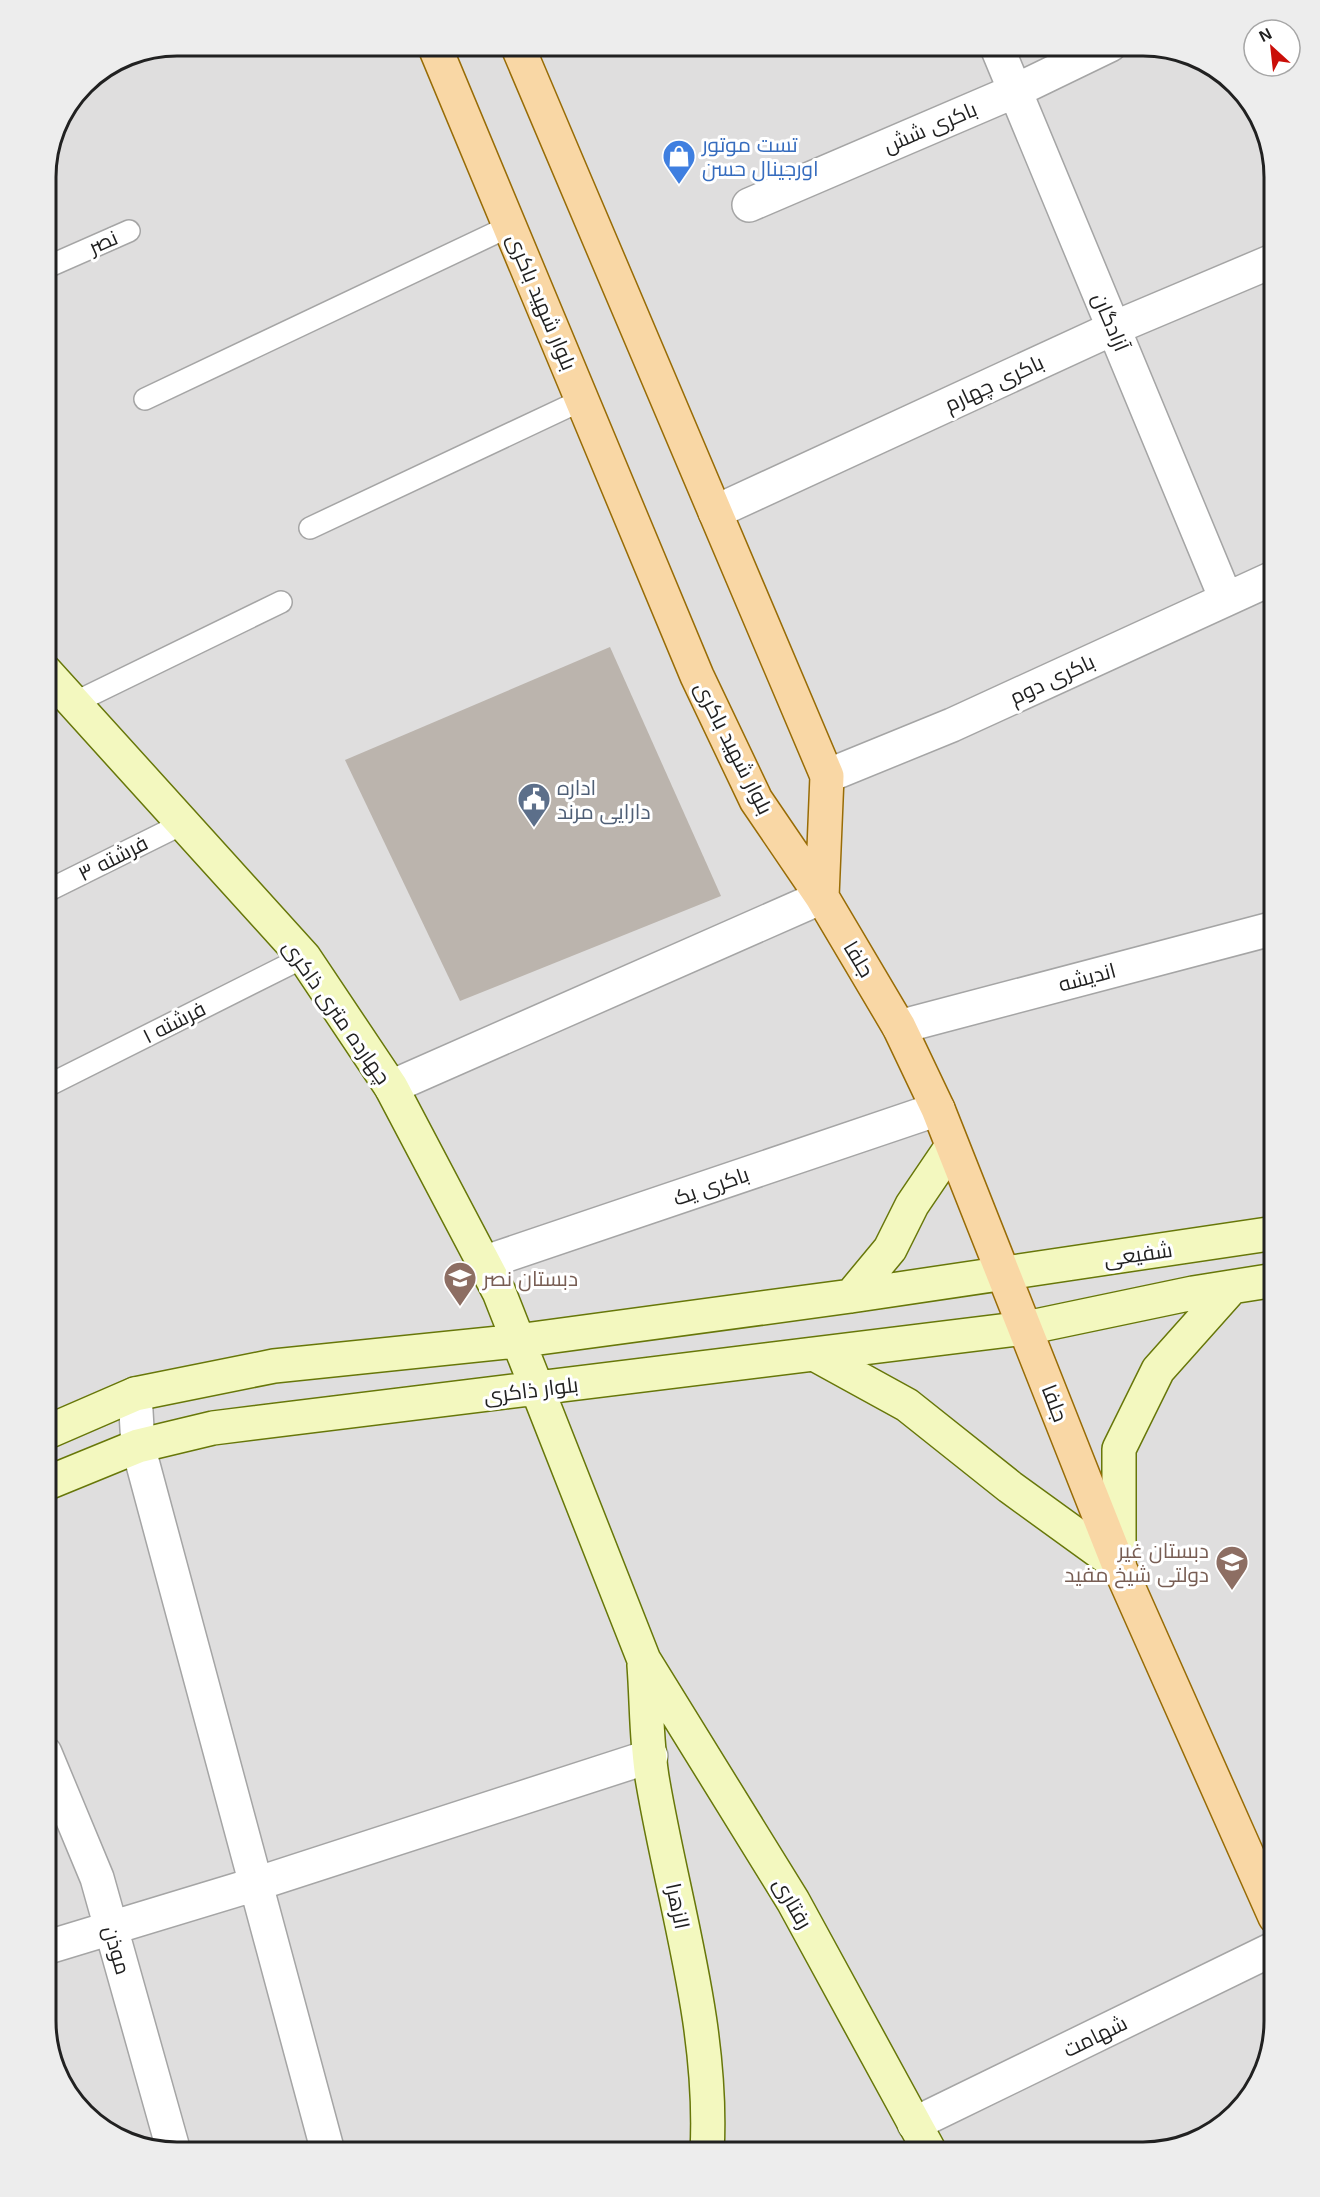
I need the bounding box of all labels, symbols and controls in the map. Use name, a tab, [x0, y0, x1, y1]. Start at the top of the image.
north arrow	[1242, 18, 1302, 78]
text: N	[1256, 25, 1274, 45]
street label: باکری شش	[880, 97, 981, 159]
place label: تست موتور اورجینال حسن	[701, 133, 819, 182]
shop icon: تست موتور اورجینال حسن	[661, 138, 697, 185]
street label: نصر	[84, 226, 121, 260]
street label: بلوار شهید باکری	[501, 230, 581, 374]
street label: آزادگان	[1087, 289, 1134, 356]
street label: باکری چهارم	[941, 350, 1048, 419]
street label: باکری دوم	[1006, 649, 1099, 711]
street label: بلوار شهید باکری	[689, 678, 777, 819]
place label: اداره دارایی مرند	[557, 776, 651, 825]
public building icon: اداره دارایی مرند	[516, 781, 552, 828]
street label: فرشته ۳	[74, 831, 152, 886]
street label: چهارده متری ذاکری	[276, 936, 395, 1090]
street label: جلفا	[839, 937, 879, 981]
street label: اندیشه	[1056, 958, 1118, 996]
street label: فرشته ۱	[139, 997, 210, 1048]
street label: باکری یک	[670, 1162, 753, 1212]
street label: شفیعی	[1102, 1238, 1174, 1272]
school or university icon: دبستان نصر	[442, 1260, 478, 1307]
place label: دبستان نصر	[482, 1267, 578, 1292]
street label: بلوار ذاکری	[482, 1373, 580, 1409]
street label: جلفا	[1038, 1381, 1072, 1425]
place label: دبستان غیر دولتی شیخ مفید	[1064, 1539, 1209, 1589]
school or university icon: دبستان غیر دولتی شیخ مفید	[1214, 1544, 1250, 1591]
street label: رفتاری	[768, 1873, 817, 1934]
street label: الزهرا	[661, 1881, 694, 1931]
street label: موذن	[97, 1923, 135, 1978]
street label: شهامت	[1059, 2011, 1132, 2063]

